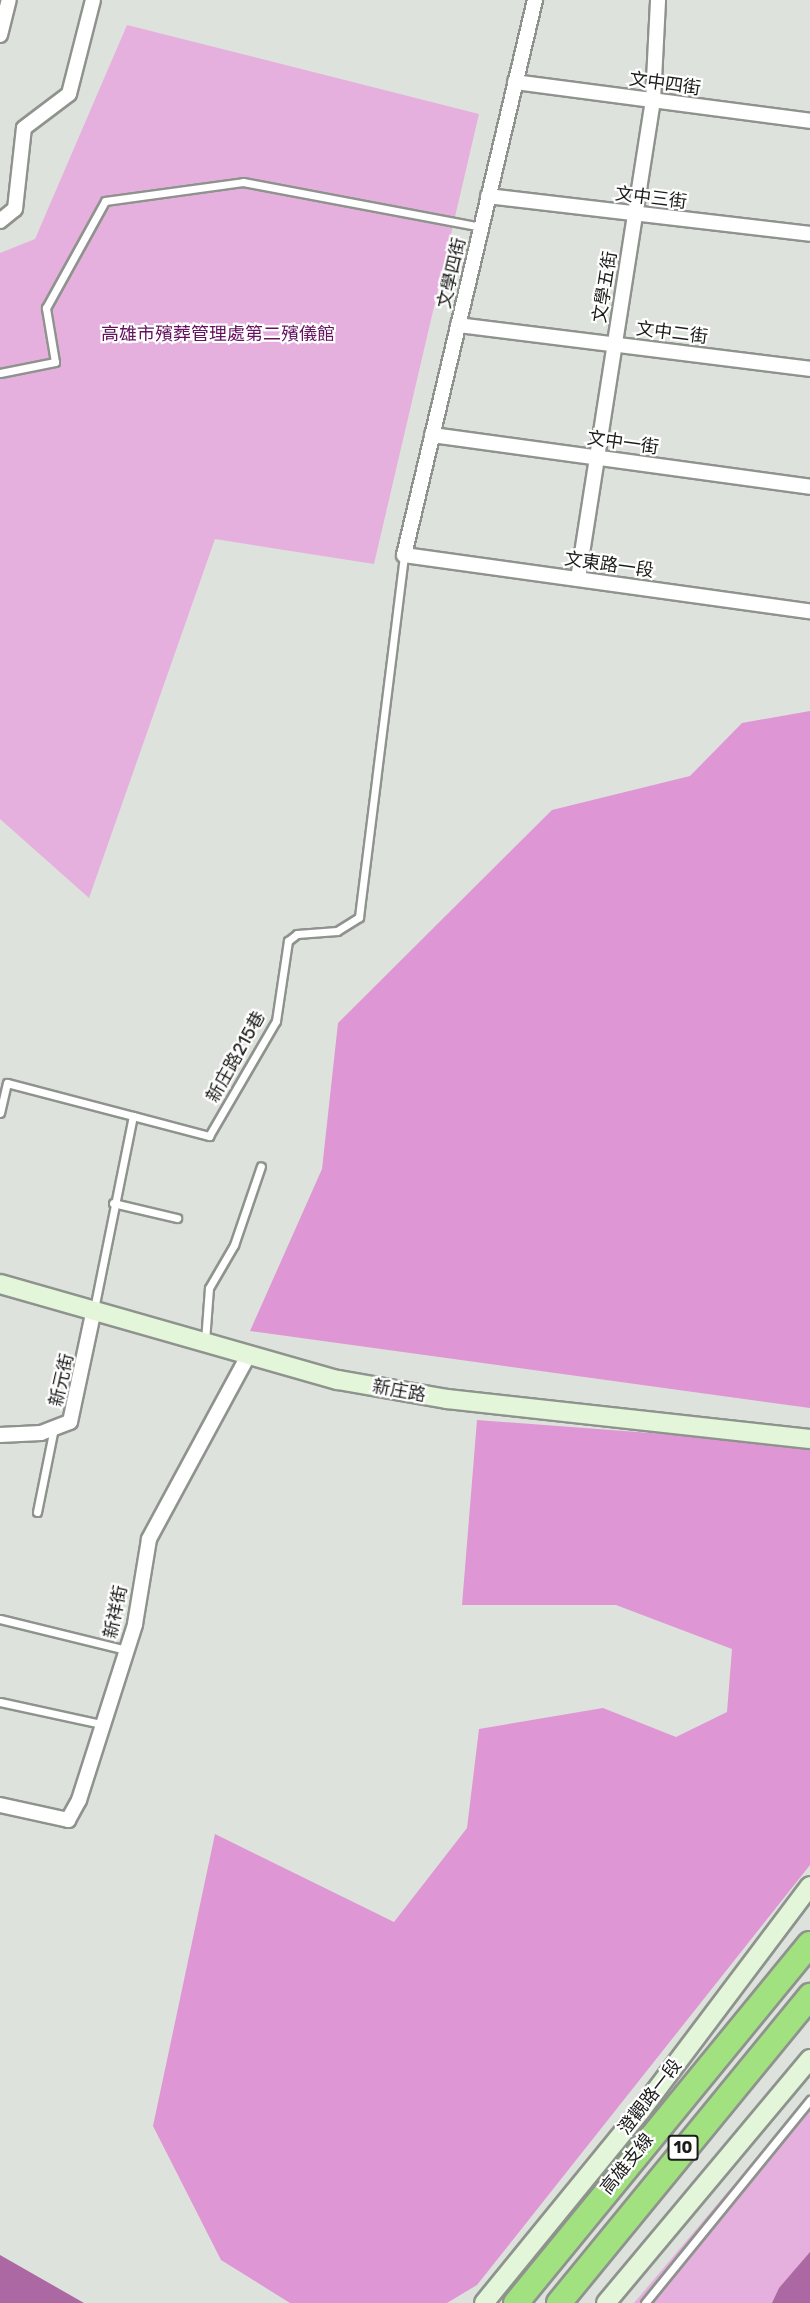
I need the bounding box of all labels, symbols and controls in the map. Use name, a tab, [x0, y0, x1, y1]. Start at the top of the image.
street label: 文中四街	[628, 68, 702, 100]
street label: 文中三街	[614, 183, 688, 213]
street label: 文學四街	[433, 235, 471, 311]
street label: 文學五街	[589, 250, 621, 324]
street label: 文中二街	[635, 318, 709, 348]
park label: 高雄市殯葬管理處第二殯儀館	[101, 323, 335, 345]
street label: 文中一街	[586, 427, 660, 459]
street label: 文東路一段	[563, 548, 655, 582]
street label: 新庄路215巷	[202, 1008, 270, 1106]
street label: 新元街	[45, 1351, 79, 1409]
street label: 新庄路	[371, 1376, 427, 1406]
street label: 新祥街	[100, 1583, 132, 1641]
street label: 澄觀路一段	[614, 2055, 686, 2139]
street label: 高雄支線	[596, 2129, 658, 2199]
road number: 10	[666, 2135, 700, 2161]

